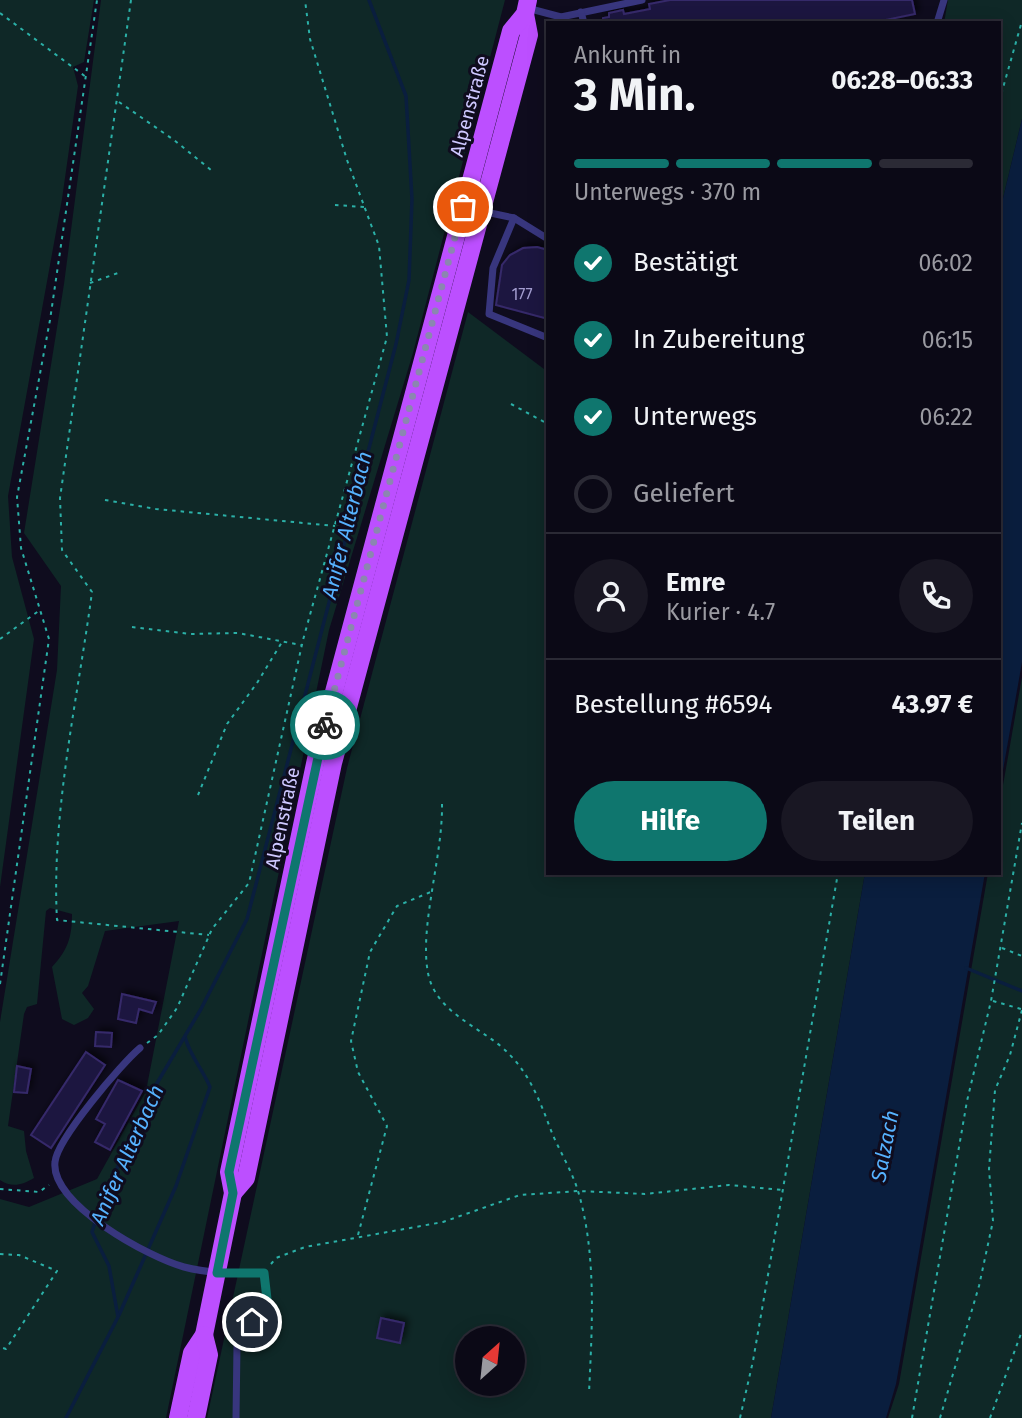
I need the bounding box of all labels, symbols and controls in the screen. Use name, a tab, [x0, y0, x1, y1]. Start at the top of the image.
text: Ankunft in	[574, 41, 681, 69]
street label: Alpenstraße	[445, 53, 494, 159]
text: 06:28–06:33	[831, 65, 973, 96]
text: 3 Min.	[574, 67, 696, 122]
pin	[433, 177, 493, 237]
text: Unterwegs · 370 m	[574, 178, 761, 206]
icon: bag	[444, 188, 482, 226]
icon: check	[574, 244, 612, 282]
text: Bestätigt	[633, 247, 738, 278]
text: 06:02	[918, 249, 973, 277]
house number: 177	[511, 285, 533, 304]
icon: check	[574, 321, 612, 359]
text: In Zubereitung	[633, 324, 805, 355]
text: 06:15	[922, 326, 973, 354]
icon: check	[574, 398, 612, 436]
text: Unterwegs	[633, 401, 757, 432]
text: 06:22	[920, 403, 973, 431]
water label: Anifer Alterbach	[316, 449, 378, 602]
text: Geliefert	[633, 478, 735, 509]
button: person	[574, 559, 648, 633]
button: phone	[899, 559, 973, 633]
text: Emre	[666, 567, 725, 598]
text: Kurier · 4.7	[666, 598, 775, 626]
text: Bestellung #6594	[574, 689, 772, 720]
text: 43.97 €	[892, 689, 973, 720]
courier	[290, 690, 360, 760]
icon: bike	[306, 706, 344, 744]
street label: Alpenstraße	[260, 765, 305, 871]
button: Hilfe	[574, 781, 767, 861]
button: Teilen	[781, 781, 973, 861]
water label: Anifer Alterbach	[84, 1081, 170, 1230]
water label: Salzach	[865, 1108, 905, 1185]
pin	[222, 1292, 282, 1352]
icon: home	[233, 1303, 271, 1341]
north arrow	[455, 1326, 525, 1396]
map controls	[455, 1326, 525, 1396]

